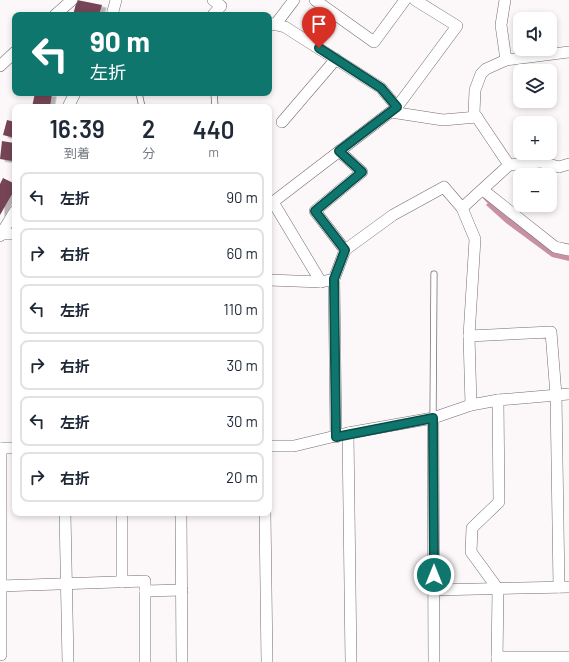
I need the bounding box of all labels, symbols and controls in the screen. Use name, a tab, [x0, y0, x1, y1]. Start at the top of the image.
pin	[302, 7.0, 336, 48]
map controls	[513, 12, 557, 212]
button: sound	[513, 12, 557, 56]
icon: arrive	[308, 13, 330, 35]
text: 90 m	[90, 24, 150, 58]
icon: left	[24, 28, 76, 80]
text: 左折	[90, 61, 126, 83]
button: layers	[513, 64, 557, 108]
text: 16:39	[49, 114, 105, 143]
text: 2	[142, 114, 155, 143]
text: 440	[193, 115, 235, 144]
button: +	[513, 116, 557, 160]
text: m	[208, 144, 219, 160]
text: 到着	[64, 145, 90, 161]
text: 分	[142, 145, 155, 161]
button: −	[513, 168, 557, 212]
icon: left	[26, 186, 48, 208]
text: 90 m	[226, 188, 258, 206]
text: 左折	[60, 189, 90, 207]
icon: right	[26, 242, 48, 264]
text: 60 m	[226, 244, 258, 262]
text: 右折	[60, 245, 90, 263]
icon: left	[26, 298, 48, 320]
text: 110 m	[224, 300, 258, 318]
text: 左折	[60, 301, 90, 319]
icon: right	[26, 354, 48, 376]
text: 30 m	[226, 356, 258, 374]
text: 右折	[60, 357, 90, 375]
icon: left	[26, 410, 48, 432]
text: 30 m	[226, 412, 258, 430]
text: 左折	[60, 413, 90, 431]
icon: right	[26, 466, 48, 488]
text: 20 m	[226, 468, 258, 486]
text: 右折	[60, 469, 90, 487]
position arrow	[413, 554, 455, 596]

